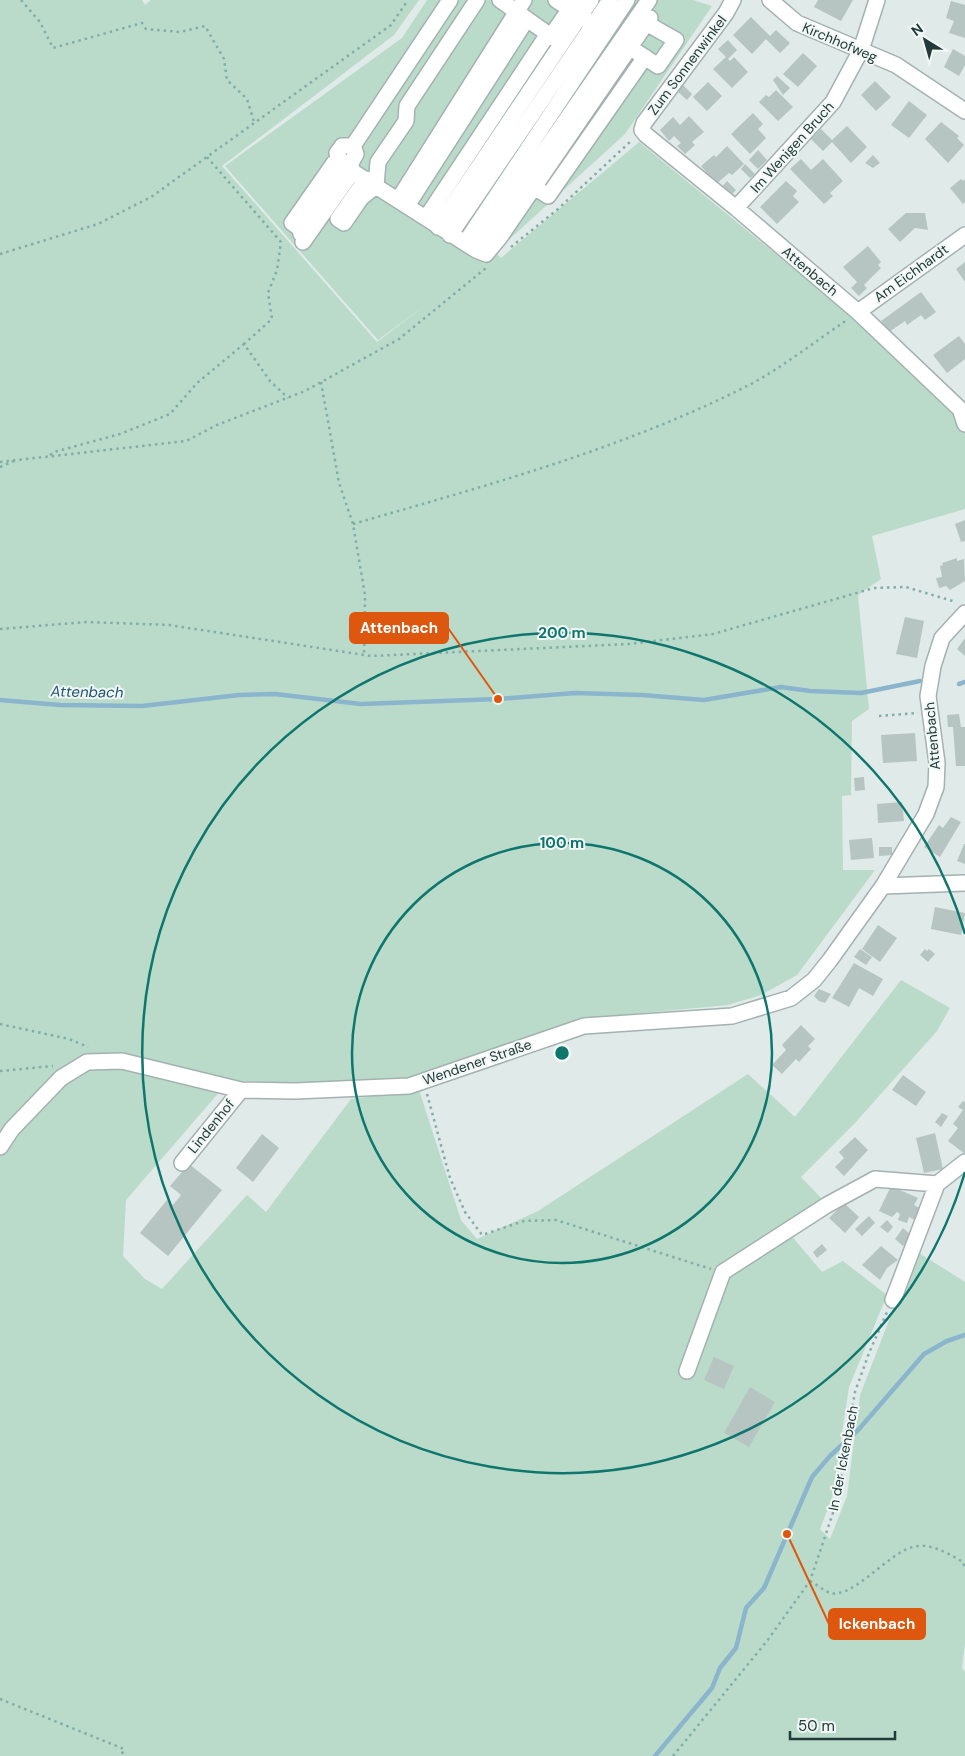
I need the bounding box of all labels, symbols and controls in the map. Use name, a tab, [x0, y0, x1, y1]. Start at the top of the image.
street label: Zum Sonnenwinkel	[644, 12, 730, 118]
north arrow	[900, 15, 950, 65]
street label: Kirchhofweg	[800, 18, 880, 66]
text: N	[908, 19, 927, 40]
street label: Im Wenigen Bruch	[746, 98, 838, 196]
street label: Am Eichhardt	[870, 240, 952, 306]
street label: Attenbach	[778, 242, 842, 300]
callout: Attenbach	[350, 613, 448, 643]
text: Attenbach	[360, 618, 438, 638]
text: 200 m	[538, 623, 586, 643]
water label: Attenbach	[49, 681, 124, 703]
street label: Attenbach	[920, 701, 944, 771]
text: 100 m	[540, 833, 584, 853]
street label: Wendener Straße	[420, 1035, 534, 1089]
centre of rings	[553, 1044, 571, 1062]
street label: Lindenhof	[184, 1095, 238, 1157]
street label: In der Ickenbach	[824, 1404, 862, 1512]
callout: Ickenbach	[829, 1609, 925, 1639]
text: Ickenbach	[839, 1614, 915, 1634]
scale bar	[790, 1708, 895, 1740]
text: 50 m	[798, 1716, 835, 1736]

